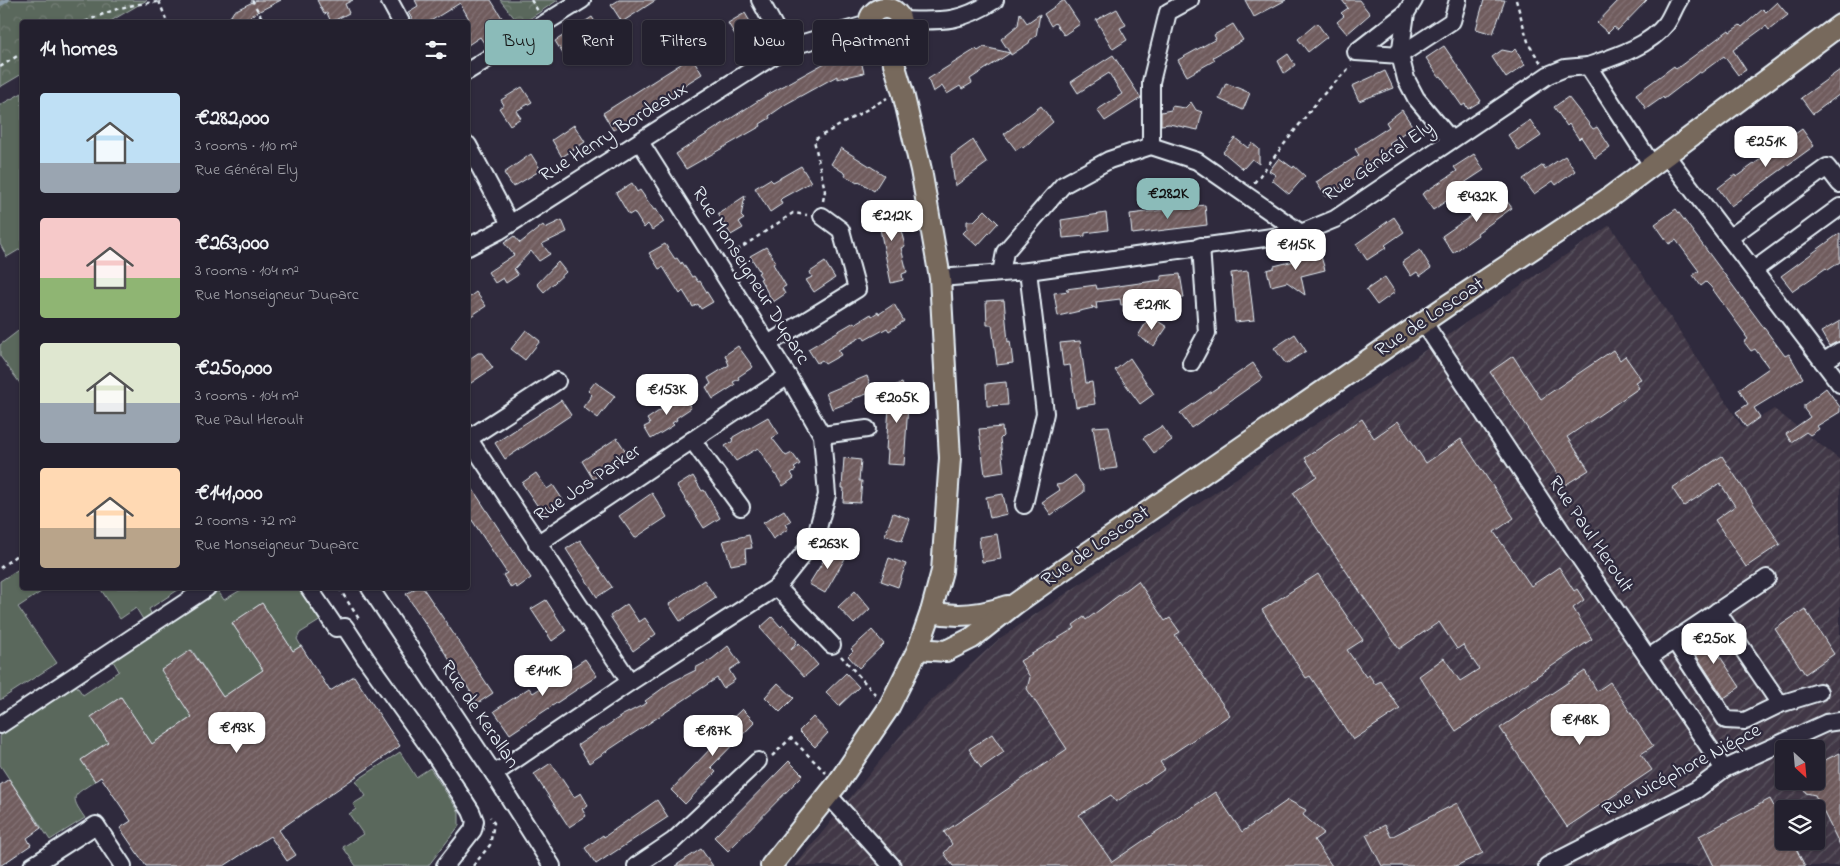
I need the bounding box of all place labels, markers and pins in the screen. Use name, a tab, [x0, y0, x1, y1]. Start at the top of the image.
pin: €251K	[1731, 126, 1801, 168]
pin: €282K	[1133, 178, 1203, 220]
pin: €432K	[1442, 180, 1512, 223]
pin: €212K	[857, 200, 927, 242]
pin: €115K	[1261, 228, 1331, 271]
pin: €219K	[1117, 288, 1187, 331]
pin: €153K	[632, 374, 702, 416]
pin: €205K	[862, 382, 932, 424]
pin: €263K	[793, 528, 863, 570]
pin: €250K	[1679, 622, 1749, 665]
pin: €141K	[508, 654, 578, 697]
pin: €148K	[1545, 704, 1615, 746]
pin: €193K	[202, 712, 272, 754]
pin: €187K	[678, 714, 748, 757]

